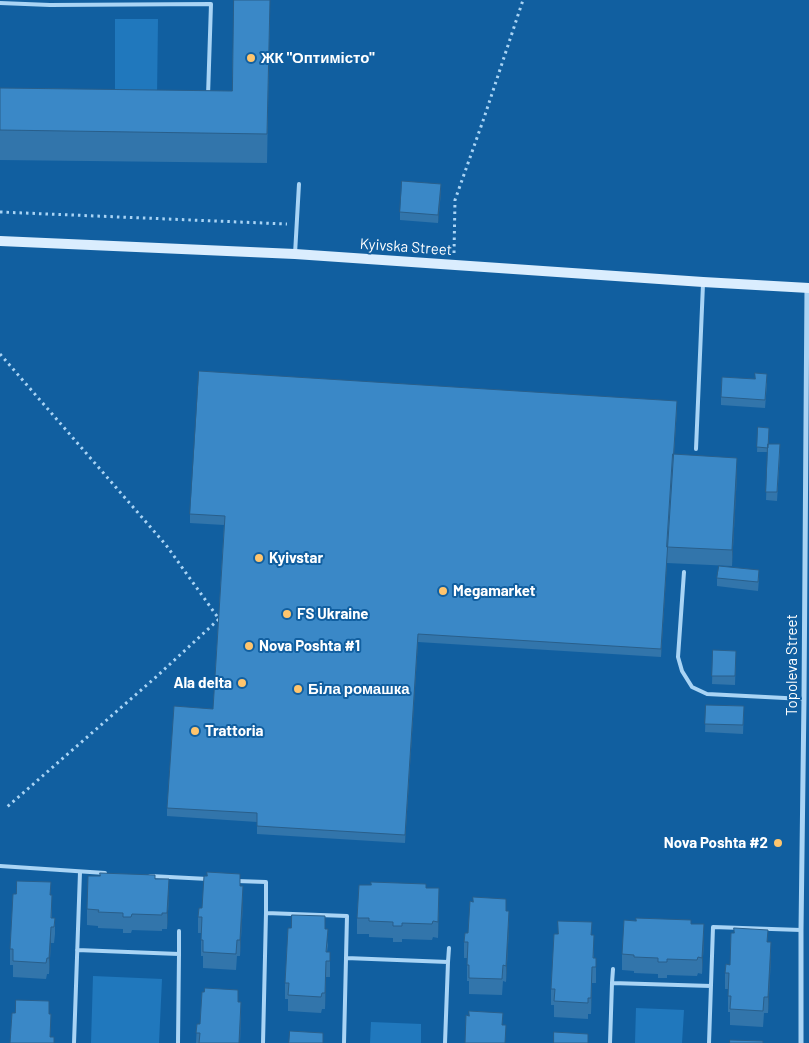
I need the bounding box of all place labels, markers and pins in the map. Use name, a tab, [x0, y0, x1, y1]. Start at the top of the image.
place label: ЖК "Оптимісто"	[261, 49, 375, 67]
marker: ЖК "Оптимісто"	[245, 52, 257, 64]
place label: Kyivstar	[269, 549, 323, 567]
marker: Kyivstar	[253, 552, 265, 564]
place label: Megamarket	[453, 582, 535, 600]
marker: Megamarket	[437, 585, 449, 597]
place label: FS Ukraine	[297, 605, 369, 623]
marker: FS Ukraine	[281, 608, 293, 620]
place label: Nova Poshta #1	[259, 637, 360, 655]
marker: Nova Poshta #1	[243, 640, 255, 652]
place label: Ala delta	[173, 674, 232, 692]
marker: Ala delta	[236, 677, 248, 689]
place label: Біла ромашка	[308, 680, 410, 698]
marker: Біла ромашка	[292, 683, 304, 695]
place label: Trattoria	[205, 722, 263, 740]
marker: Trattoria	[189, 725, 201, 737]
place label: Nova Poshta #2	[664, 834, 768, 852]
marker: Nova Poshta #2	[772, 837, 784, 849]

